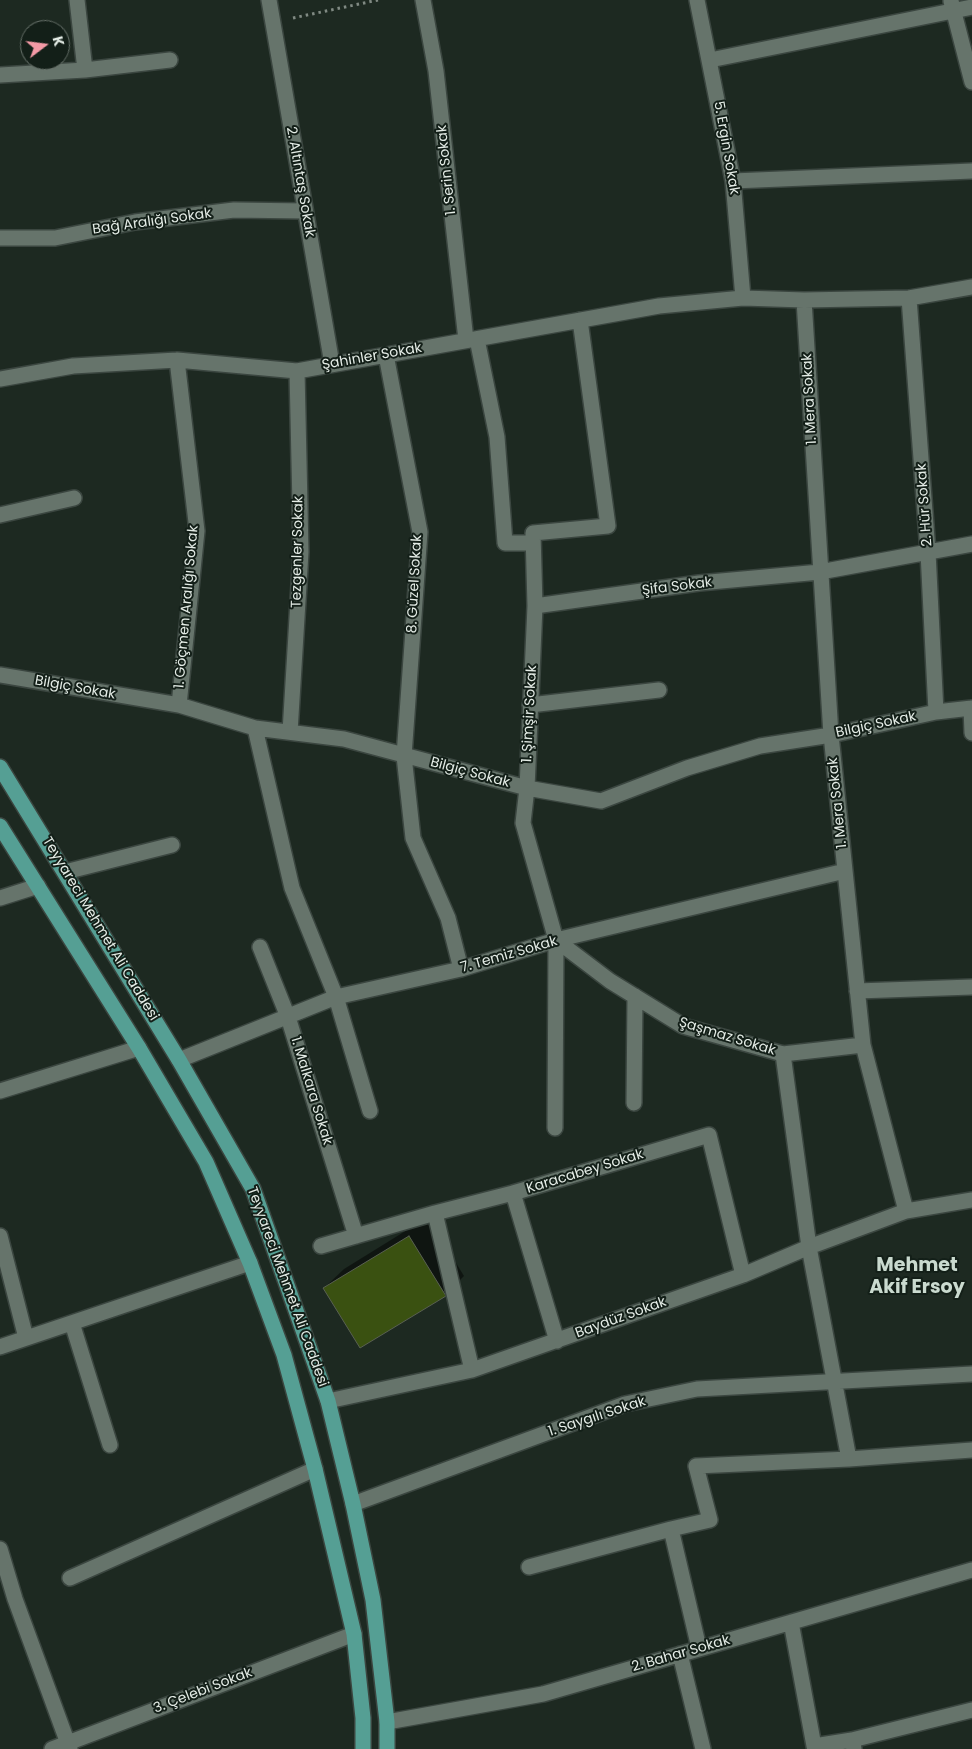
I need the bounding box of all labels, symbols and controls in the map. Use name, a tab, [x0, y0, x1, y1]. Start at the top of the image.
north arrow	[20, 20, 70, 70]
text: K	[48, 34, 69, 49]
street label: 5. Ergin Sokak	[710, 100, 742, 196]
street label: 1. Serin Sokak	[434, 124, 460, 216]
street label: 2. Altıntaş Sokak	[282, 126, 318, 238]
street label: Bağ Aralığı Sokak	[91, 205, 213, 239]
street label: Şahinler Sokak	[321, 340, 423, 374]
street label: 1. Mera Sokak	[799, 353, 821, 445]
street label: 2. Hür Sokak	[914, 463, 936, 547]
street label: Tezgenler Sokak	[289, 496, 307, 608]
street label: 1. Göçmen Aralığı Sokak	[171, 525, 203, 689]
street label: 8. Güzel Sokak	[404, 534, 426, 634]
street label: Şifa Sokak	[641, 574, 713, 600]
street label: 1. Şimşir Sokak	[519, 665, 541, 763]
street label: Bilgiç Sokak	[33, 673, 117, 703]
street label: Bilgiç Sokak	[834, 708, 918, 742]
street label: Bilgiç Sokak	[428, 754, 512, 792]
street label: 1. Mera Sokak	[825, 757, 851, 849]
street label: Teyyareci Mehmet Ali Caddesi	[38, 834, 162, 1024]
street label: 7. Temiz Sokak	[459, 933, 559, 977]
street label: Şaşmaz Sokak	[677, 1014, 777, 1060]
street label: 1. Malkara Sokak	[287, 1035, 335, 1147]
street label: Karacabey Sokak	[525, 1146, 645, 1198]
street label: Teyyareci Mehmet Ali Caddesi	[243, 1185, 331, 1389]
district label: Mehmet Akif Ersoy	[869, 1255, 965, 1299]
street label: Baydüz Sokak	[573, 1294, 669, 1342]
street label: 1. Saygılı Sokak	[546, 1393, 648, 1441]
street label: 2. Bahar Sokak	[630, 1632, 732, 1676]
street label: 3. Çelebi Sokak	[151, 1664, 255, 1718]

